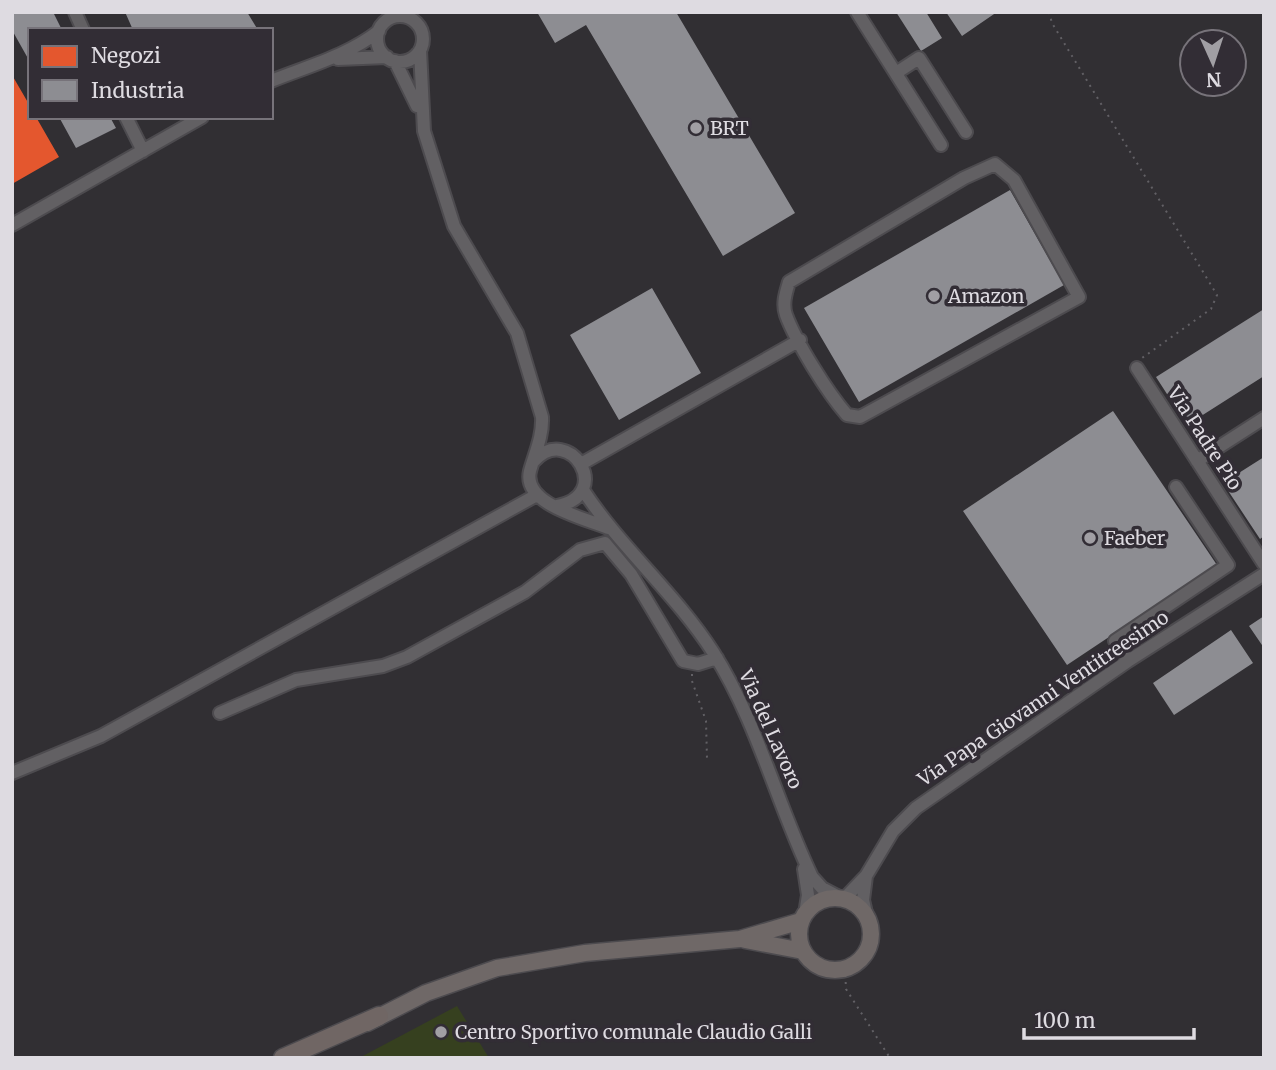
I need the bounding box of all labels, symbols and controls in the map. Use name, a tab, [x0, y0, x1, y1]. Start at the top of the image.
legend	[28, 28, 273, 119]
north arrow	[1178, 28, 1248, 98]
text: Negozi	[91, 42, 161, 69]
text: N	[1206, 68, 1222, 92]
text: Industria	[91, 77, 184, 104]
place label: BRT	[710, 116, 749, 140]
marker: BRT	[688, 120, 704, 136]
place label: Amazon	[947, 284, 1025, 308]
marker: Amazon	[926, 288, 942, 304]
street label: Via Padre Pio	[1162, 381, 1247, 494]
place label: Faeber	[1104, 526, 1166, 550]
marker: Faeber	[1082, 530, 1098, 546]
street label: Via Papa Giovanni Ventitreesimo	[912, 605, 1173, 792]
street label: Via del Lavoro	[734, 665, 808, 792]
scale bar	[1024, 996, 1194, 1040]
text: 100 m	[1034, 1007, 1096, 1034]
place label: Centro Sportivo comunale Claudio Galli	[455, 1020, 812, 1044]
marker: Centro Sportivo comunale Claudio Galli	[433, 1024, 449, 1040]

